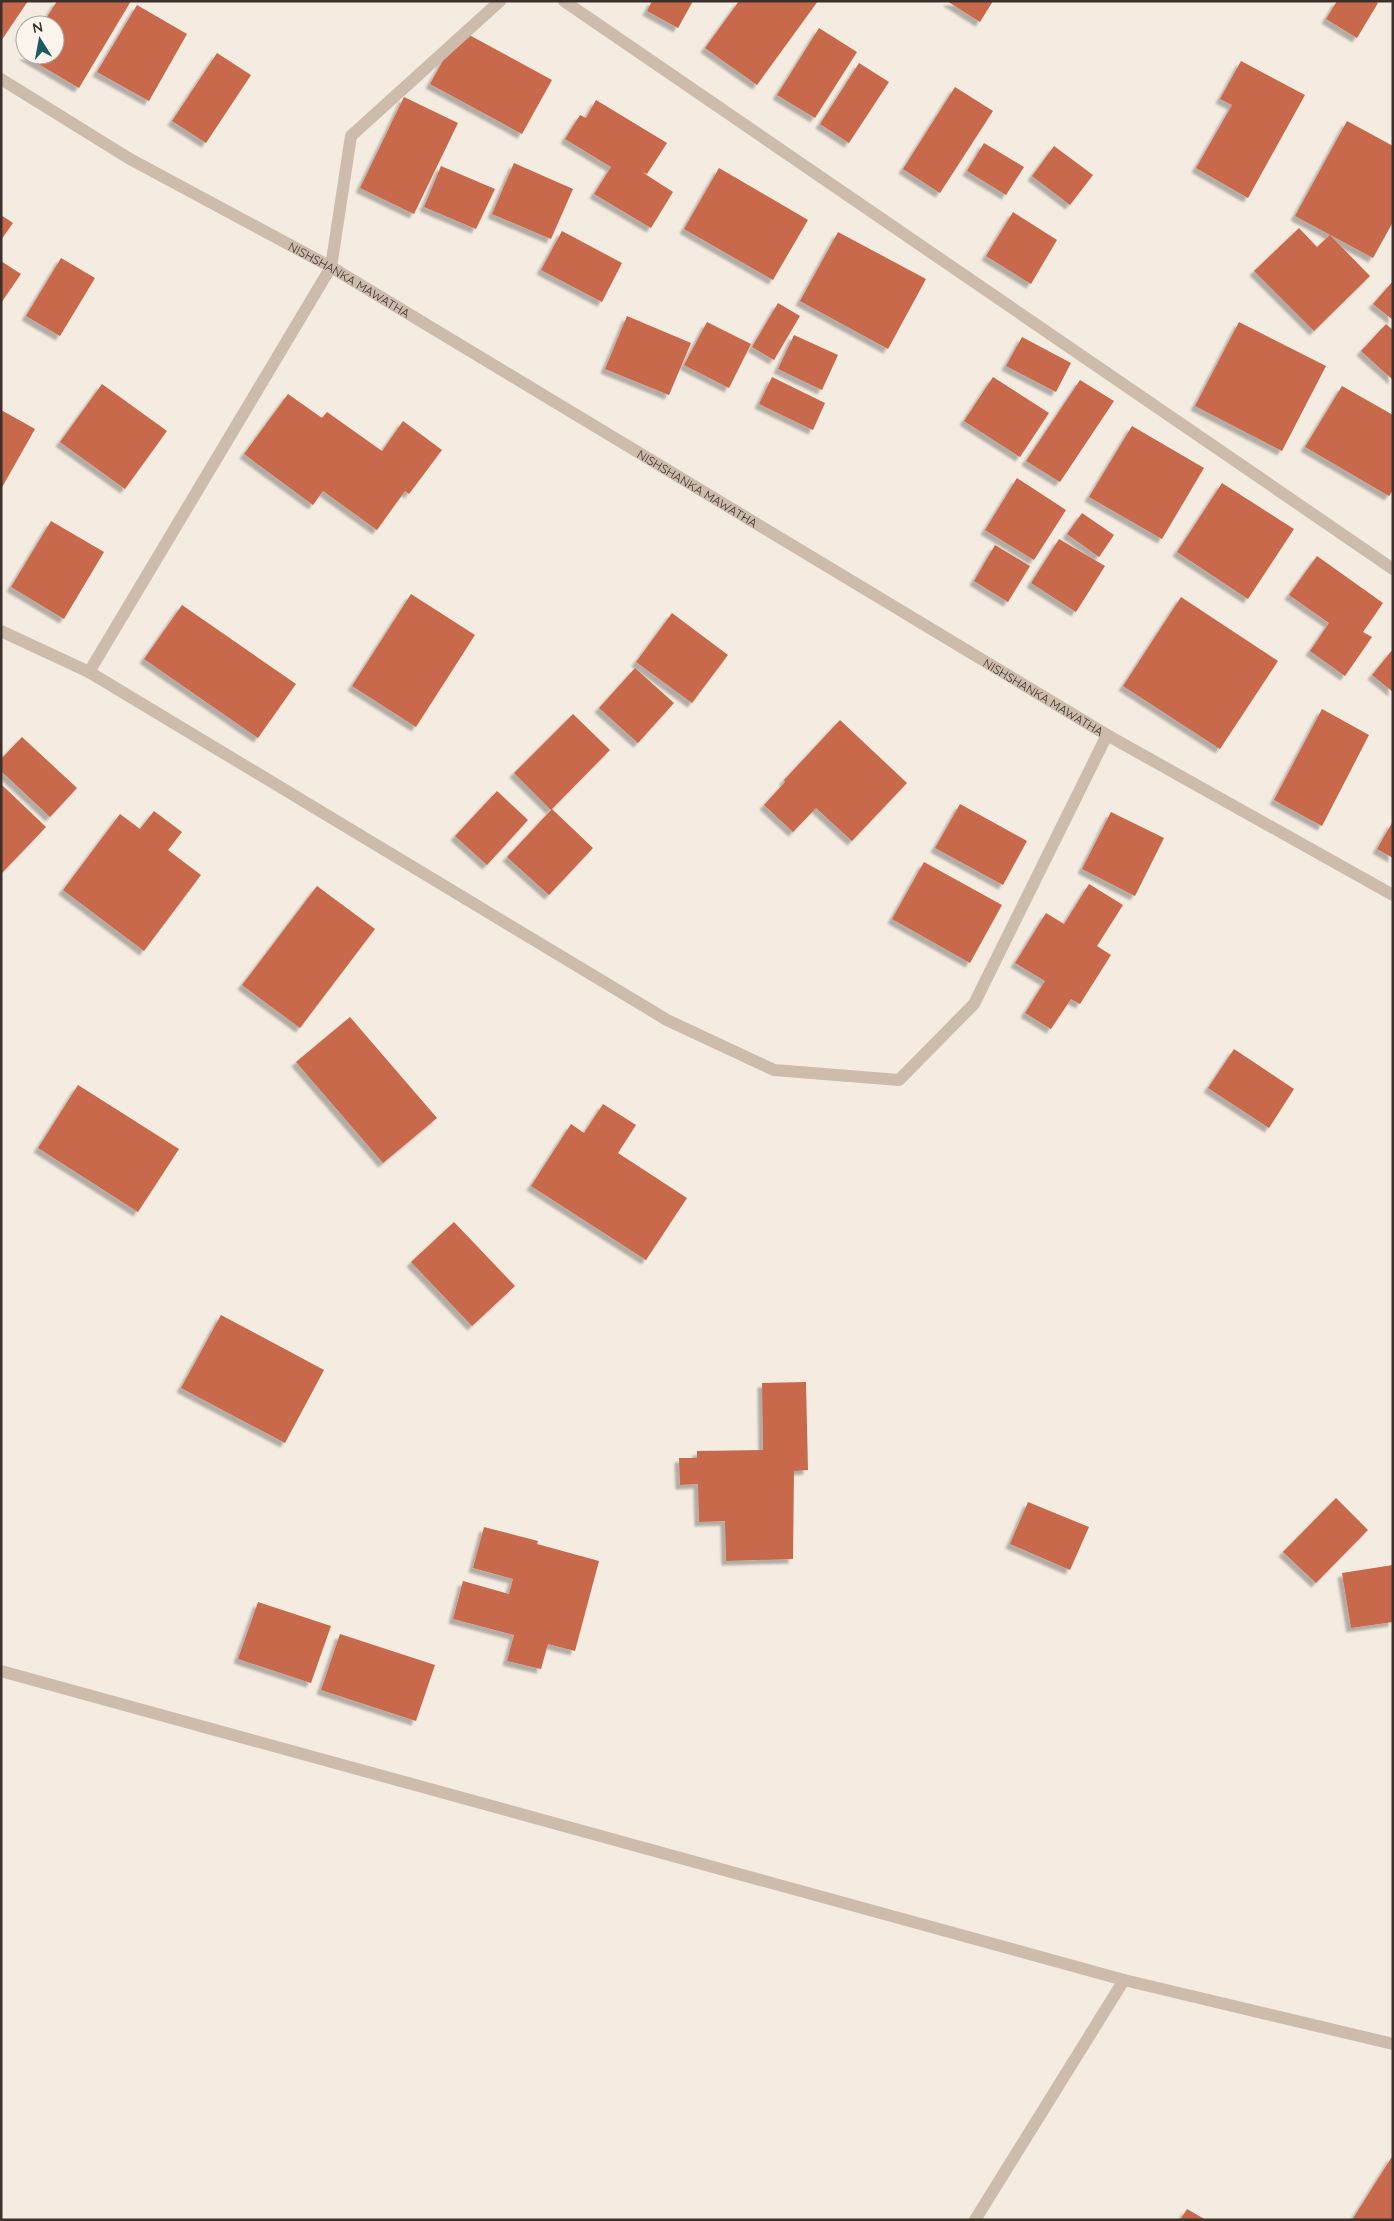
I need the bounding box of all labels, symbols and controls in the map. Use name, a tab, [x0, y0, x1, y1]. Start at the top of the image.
north arrow	[15, 15, 65, 65]
text: N	[31, 17, 44, 37]
street label: NISHSHANKA MAWATHA	[286, 238, 413, 321]
street label: NISHSHANKA MAWATHA	[635, 446, 761, 530]
street label: NISHSHANKA MAWATHA	[981, 655, 1107, 739]

